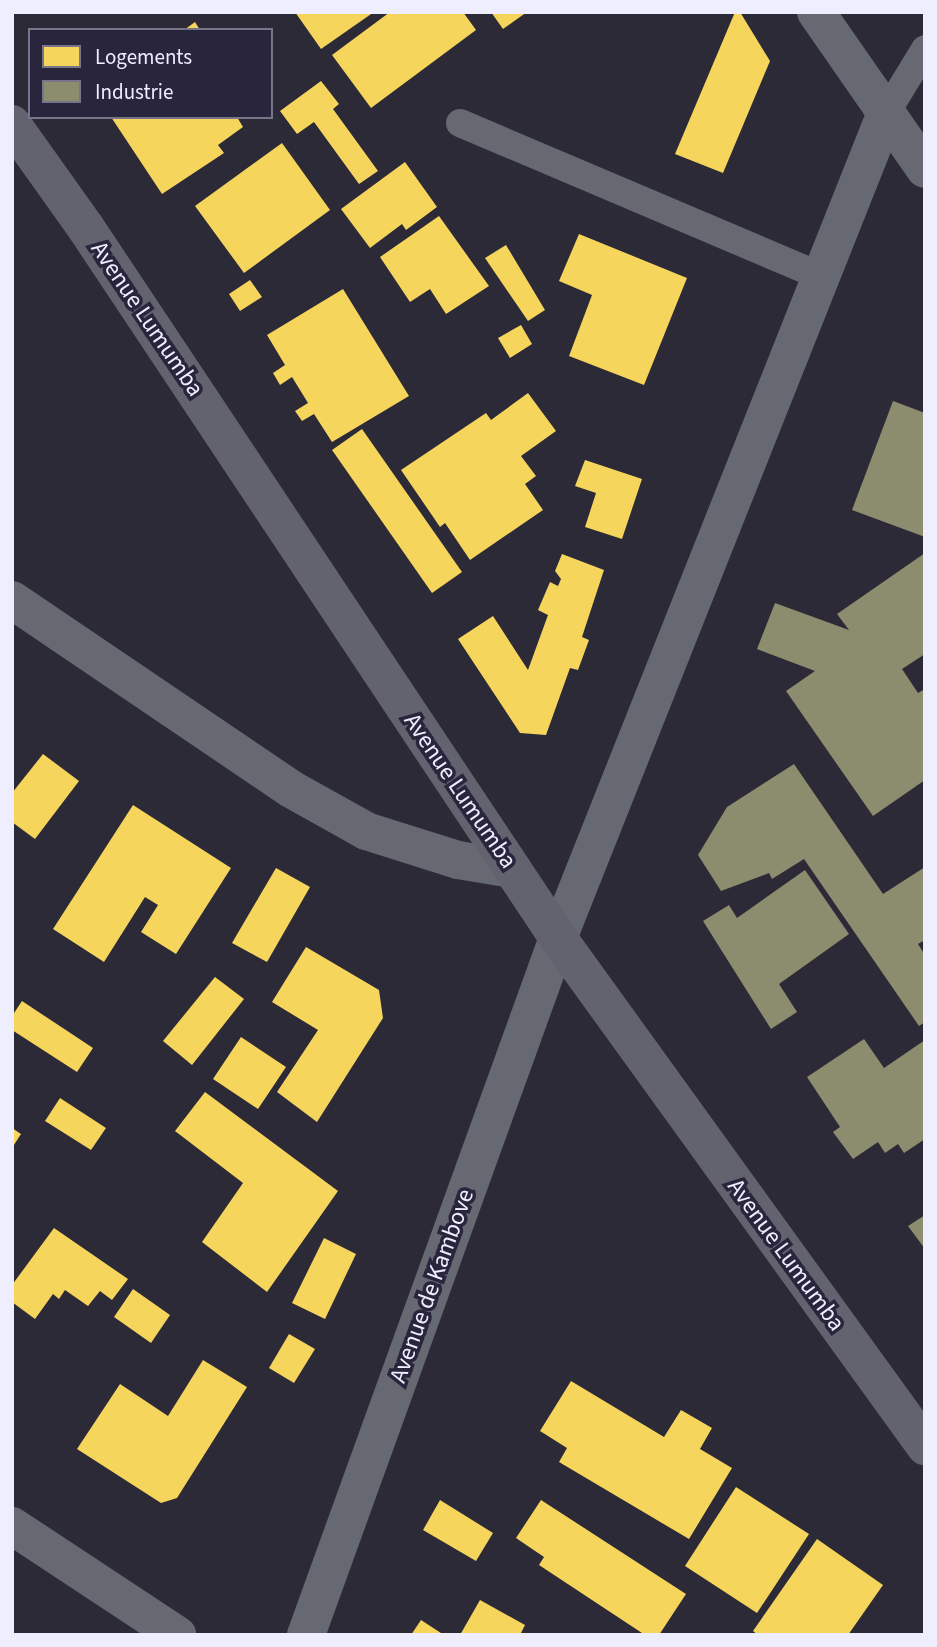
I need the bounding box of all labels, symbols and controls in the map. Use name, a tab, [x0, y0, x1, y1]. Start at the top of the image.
legend	[28, 28, 273, 119]
text: Logements	[95, 42, 192, 72]
text: Industrie	[95, 77, 173, 107]
street label: Avenue Lumumba	[84, 236, 210, 402]
street label: Avenue Lumumba	[397, 708, 523, 874]
street label: Avenue Lumumba	[721, 1173, 851, 1337]
street label: Avenue de Kambove	[384, 1185, 480, 1387]

